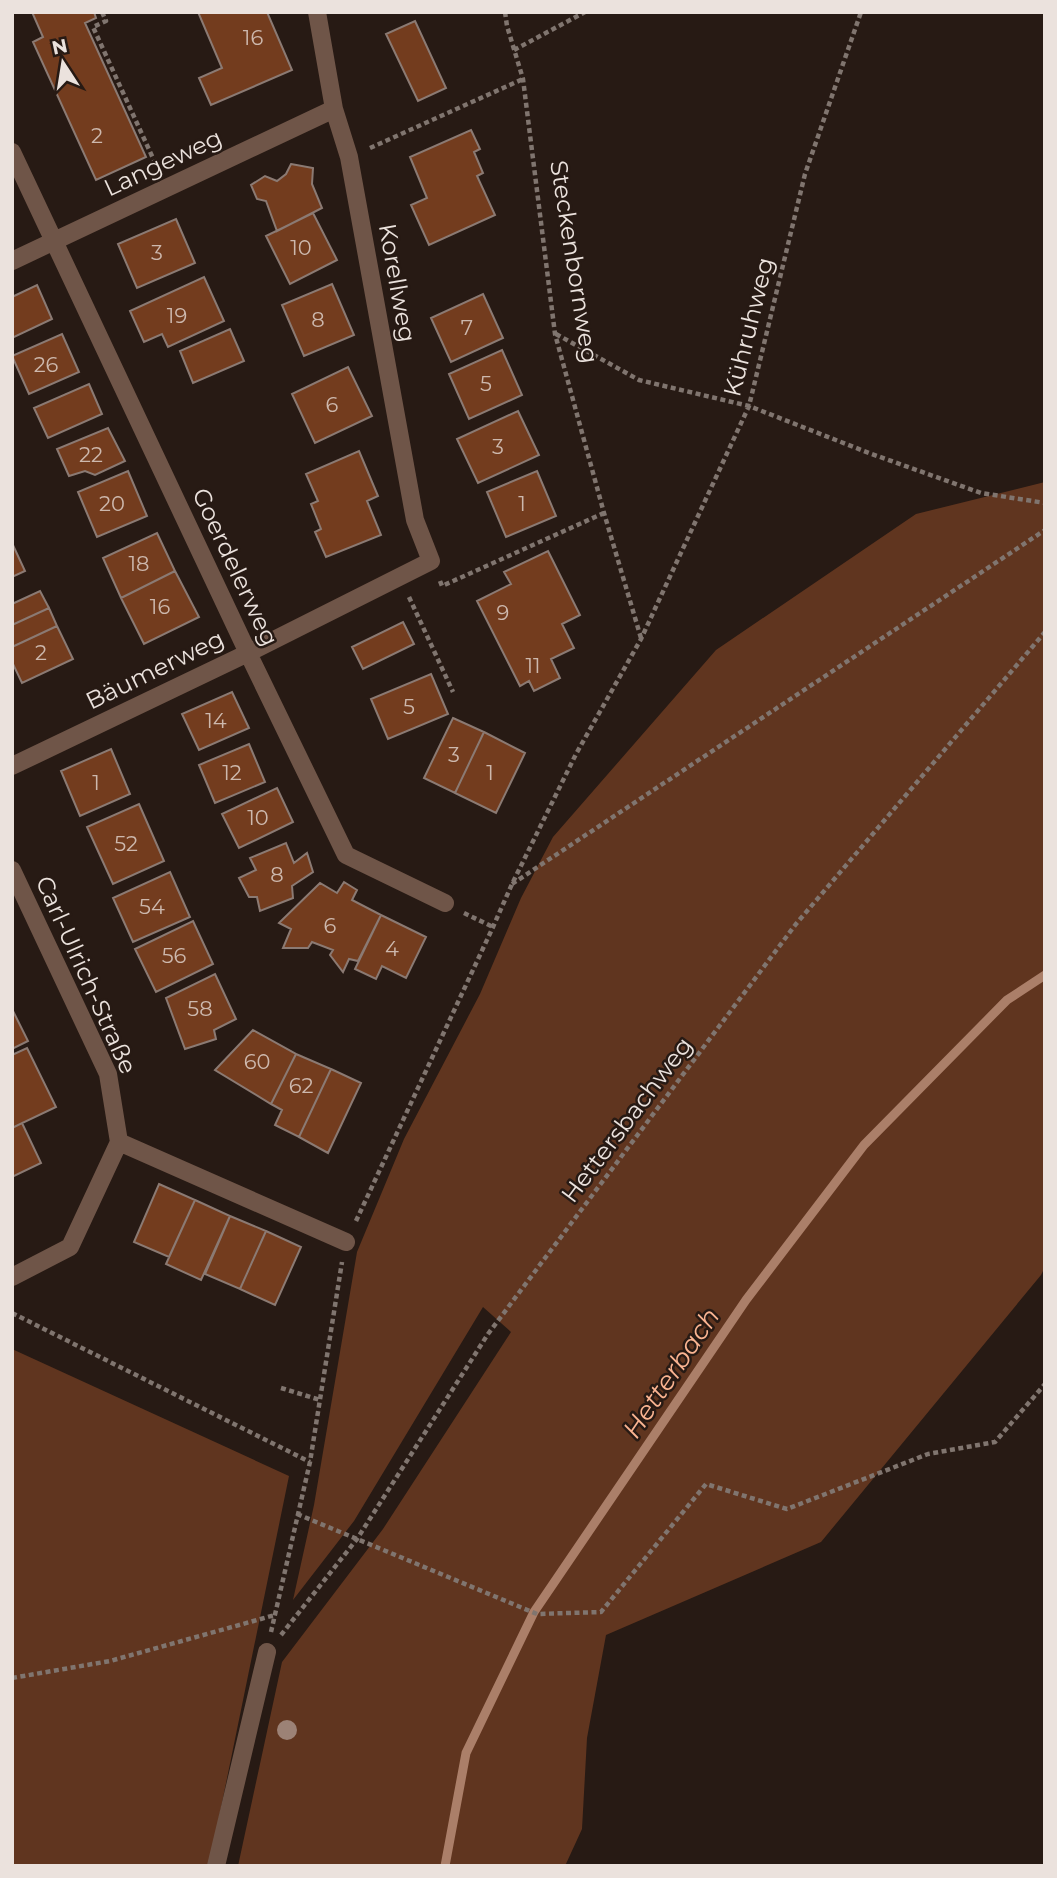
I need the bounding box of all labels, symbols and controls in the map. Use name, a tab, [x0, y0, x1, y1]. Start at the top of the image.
house number: 16	[243, 25, 263, 50]
north arrow	[28, 28, 98, 98]
text: N	[50, 34, 69, 60]
house number: 2	[91, 123, 103, 148]
street label: Langeweg	[99, 123, 226, 203]
street label: Steckenbornweg	[544, 158, 605, 365]
street label: Korellweg	[373, 221, 422, 344]
house number: 10	[290, 235, 312, 260]
house number: 3	[151, 240, 163, 265]
street label: Kühruhweg	[717, 254, 780, 399]
house number: 19	[167, 303, 187, 328]
house number: 8	[311, 307, 325, 332]
house number: 7	[461, 315, 473, 340]
house number: 26	[34, 352, 59, 377]
house number: 5	[480, 371, 492, 396]
house number: 6	[326, 392, 339, 417]
house number: 3	[492, 434, 504, 459]
house number: 22	[79, 442, 103, 467]
street label: Goerdelerweg	[186, 483, 285, 650]
house number: 20	[99, 491, 125, 516]
house number: 1	[518, 491, 526, 516]
house number: 18	[129, 551, 149, 576]
house number: 16	[150, 594, 170, 619]
house number: 9	[497, 600, 509, 625]
street label: Bäumerweg	[81, 624, 229, 715]
house number: 2	[35, 640, 47, 665]
house number: 11	[525, 653, 541, 678]
house number: 5	[403, 694, 415, 719]
house number: 14	[205, 708, 227, 733]
house number: 3	[448, 742, 460, 767]
house number: 12	[222, 760, 242, 785]
house number: 1	[486, 760, 494, 785]
house number: 1	[92, 770, 100, 795]
house number: 10	[247, 805, 269, 830]
house number: 52	[114, 831, 138, 856]
house number: 8	[270, 862, 284, 887]
street label: Carl-Ulrich-Straße	[30, 871, 143, 1078]
house number: 54	[139, 894, 165, 919]
house number: 6	[324, 913, 337, 938]
house number: 4	[385, 936, 399, 961]
house number: 56	[162, 943, 187, 968]
house number: 58	[187, 996, 213, 1021]
street label: Hettersbachweg	[555, 1031, 698, 1208]
house number: 60	[244, 1049, 270, 1074]
house number: 62	[289, 1073, 313, 1098]
water label: Hetterbach	[616, 1302, 726, 1444]

